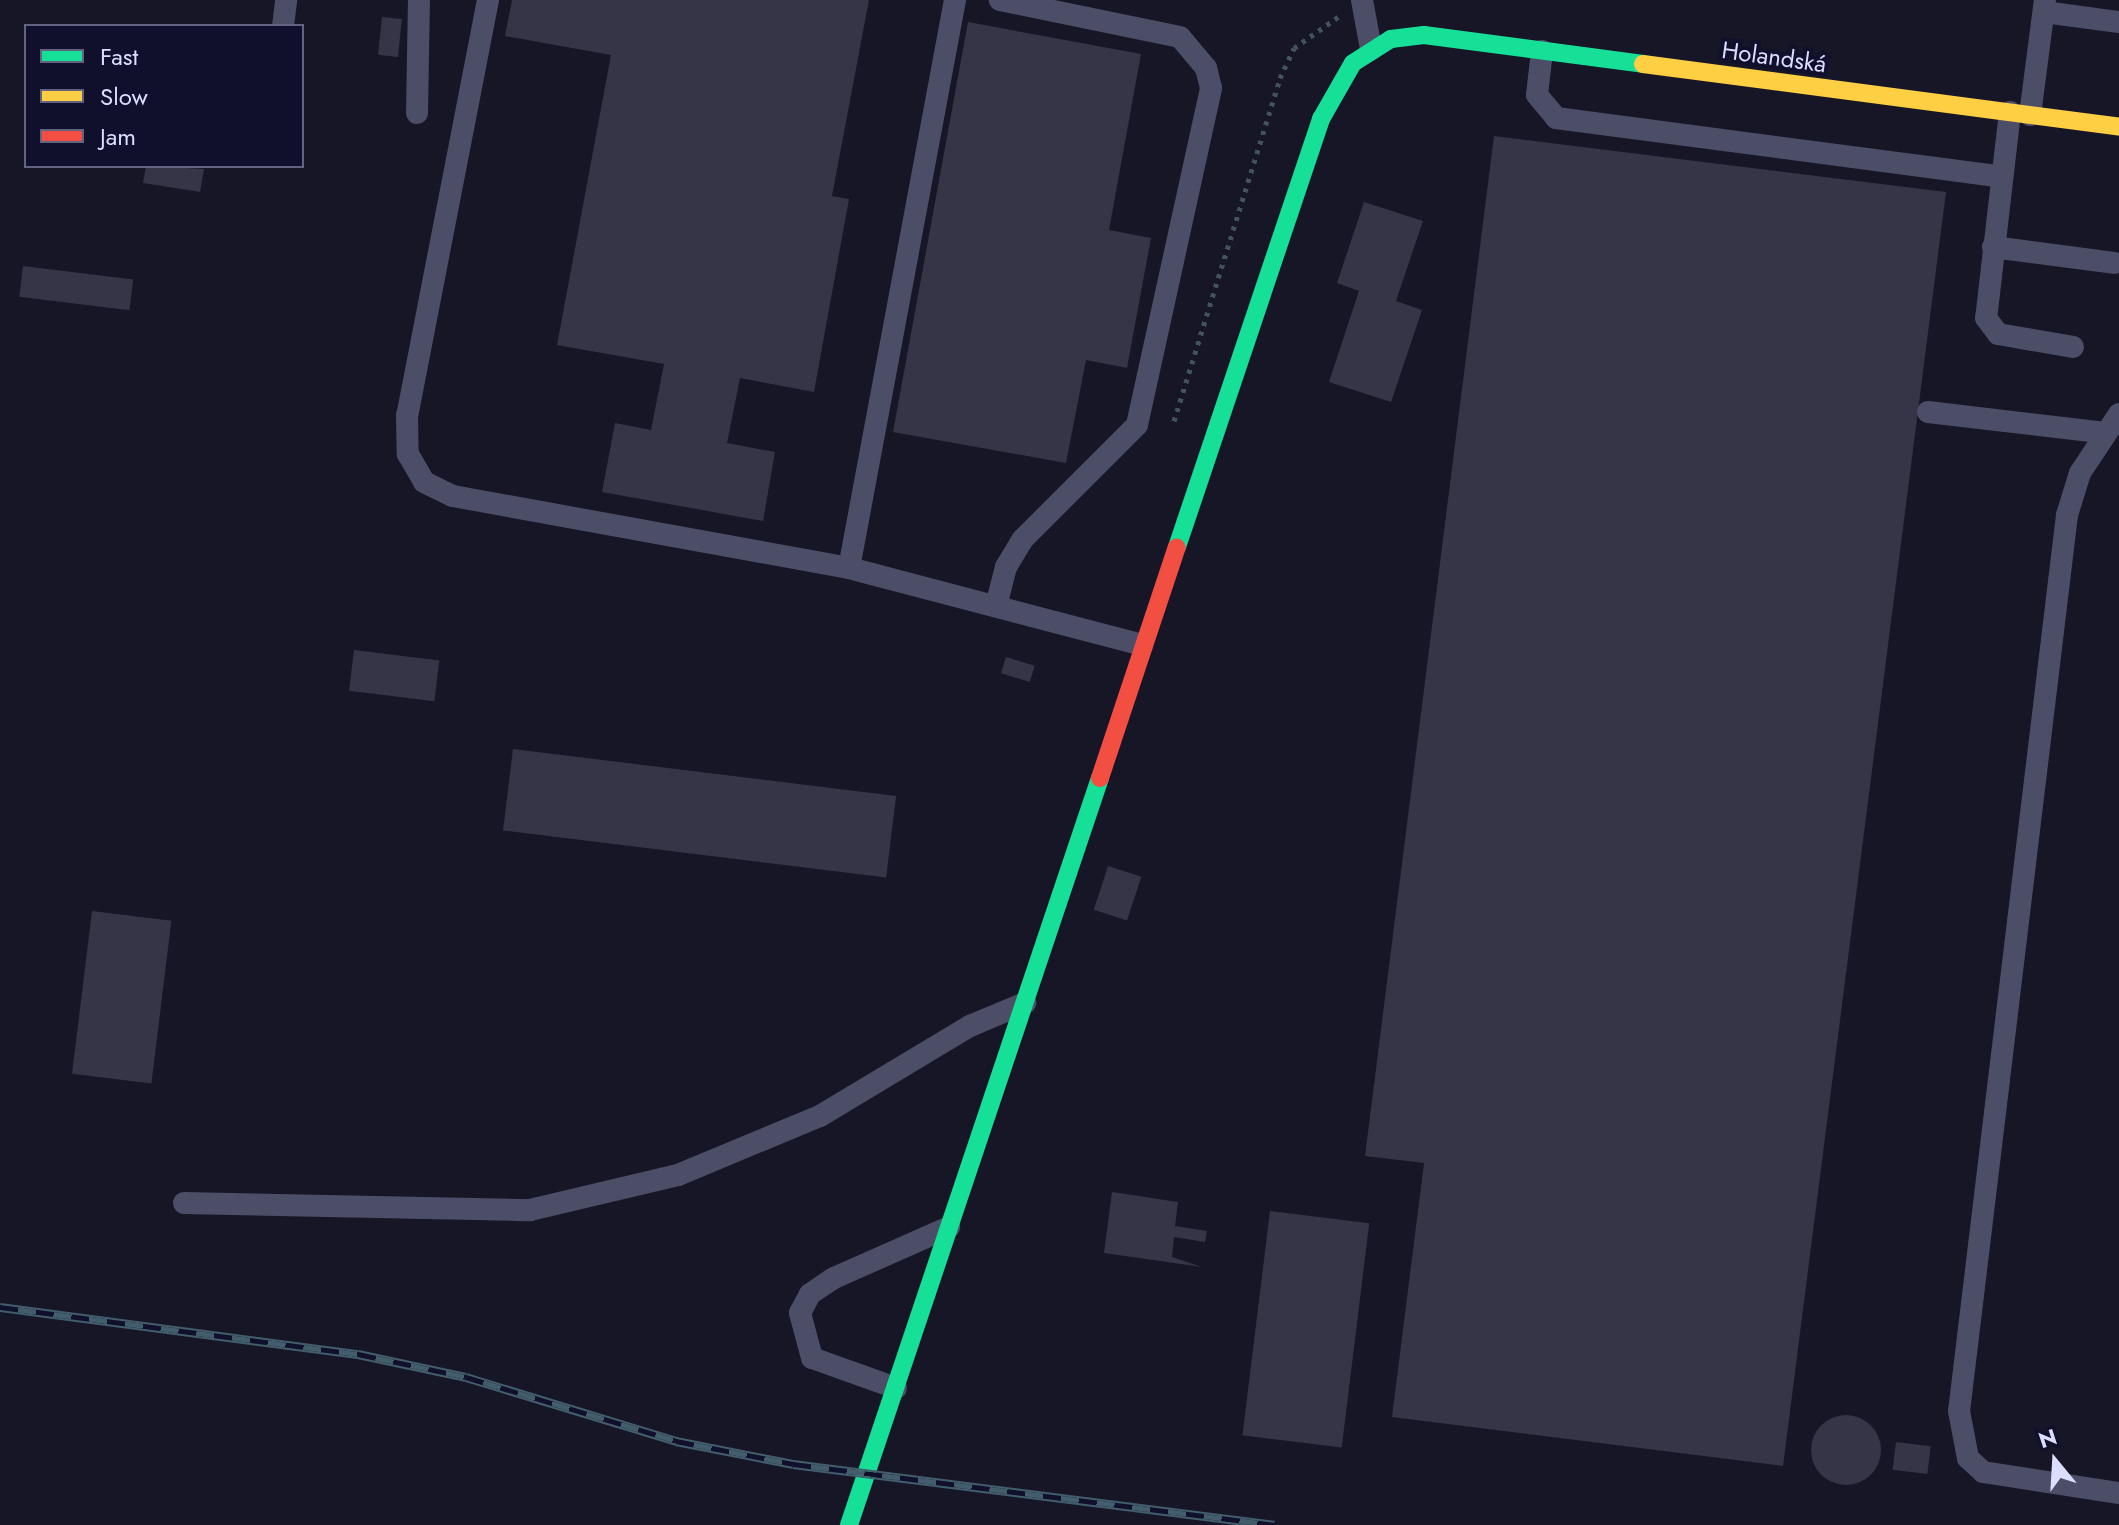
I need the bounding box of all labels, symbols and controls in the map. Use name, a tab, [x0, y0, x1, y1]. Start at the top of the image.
legend	[24, 24, 304, 168]
street label: Holandská	[1720, 35, 1828, 79]
text: Fast	[100, 39, 138, 74]
text: Slow	[100, 79, 148, 114]
text: Jam	[100, 119, 136, 154]
text: N	[2034, 1420, 2061, 1456]
north arrow	[2015, 1421, 2095, 1501]

